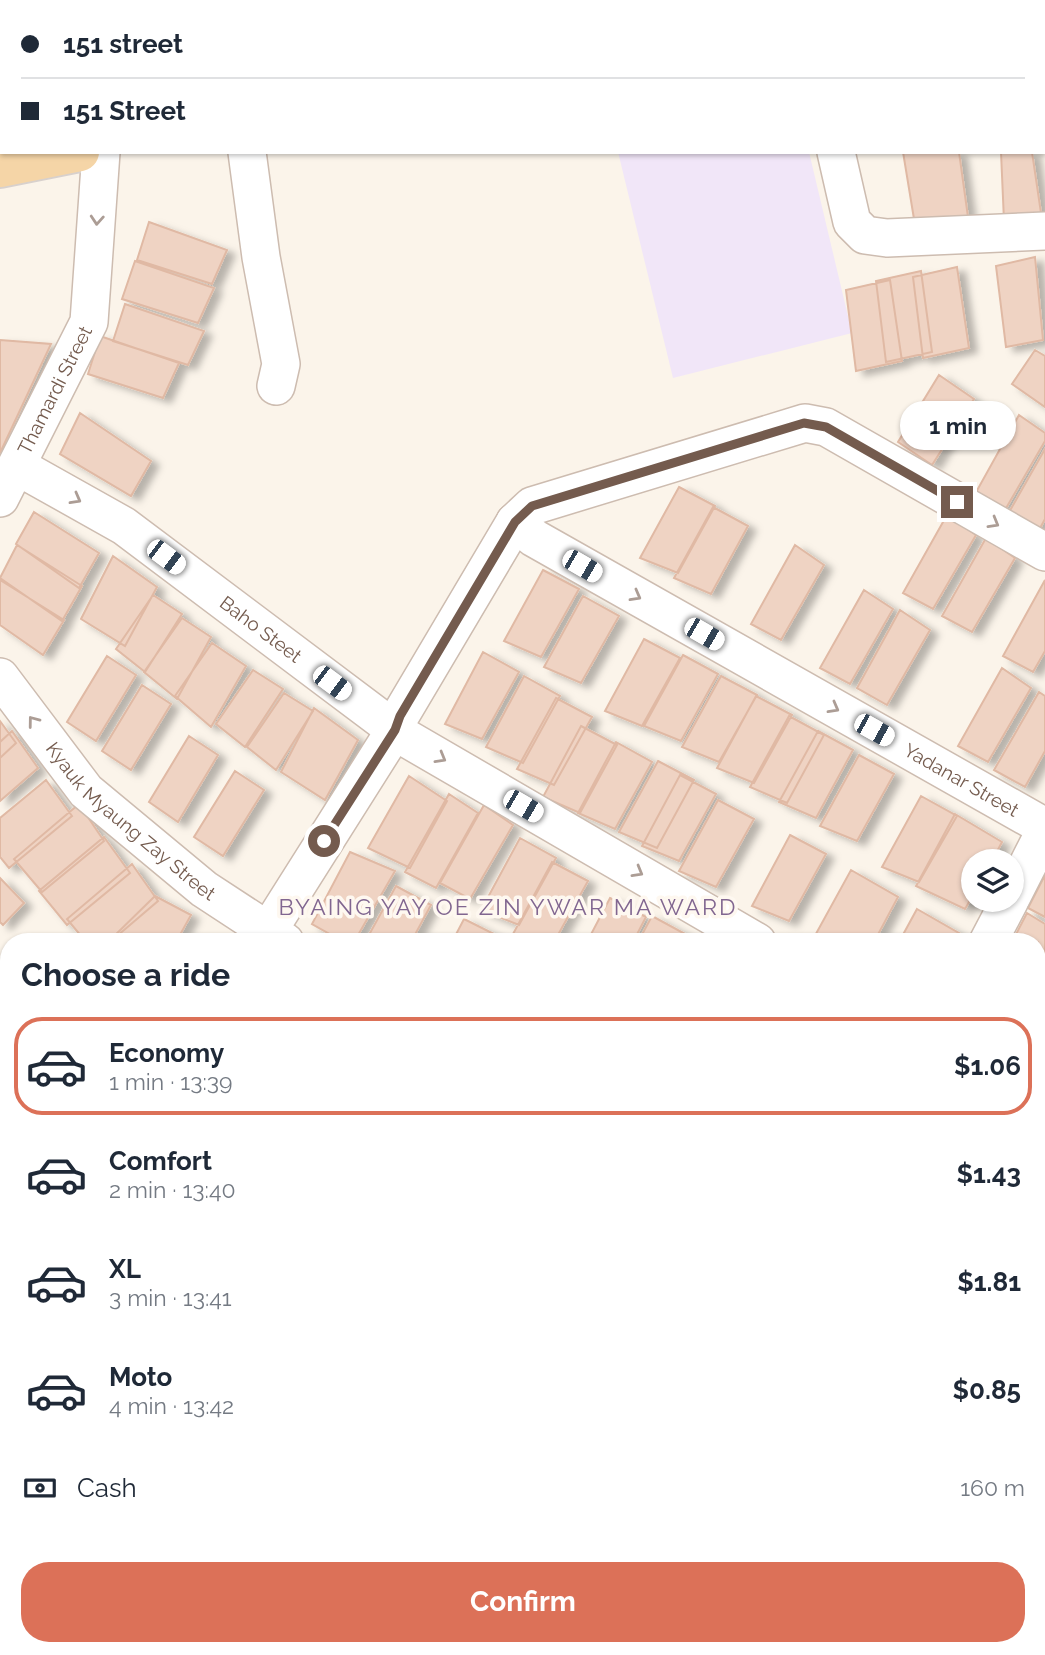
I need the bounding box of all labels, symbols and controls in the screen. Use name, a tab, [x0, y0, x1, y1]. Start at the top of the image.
text: 151 street	[63, 29, 183, 59]
text: 151 Street	[63, 96, 186, 126]
one-way arrow	[89, 215, 104, 226]
street label: Thamardi Street	[13, 322, 96, 458]
callout: 1 min	[899, 400, 1015, 449]
text: 1 min	[929, 412, 987, 439]
route end	[941, 486, 973, 518]
one-way arrow	[69, 491, 82, 504]
one-way arrow	[987, 515, 1000, 528]
car	[143, 536, 190, 578]
car	[559, 546, 606, 586]
one-way arrow	[628, 588, 641, 601]
street label: Baho Steet	[216, 591, 307, 667]
car	[681, 614, 728, 654]
car	[309, 662, 356, 704]
one-way arrow	[826, 700, 839, 713]
car	[851, 711, 898, 749]
one-way arrow	[29, 716, 42, 729]
street label: Kyauk Myaung Zay Street	[42, 738, 220, 905]
street label: Yadanar Street	[900, 739, 1023, 821]
one-way arrow	[434, 750, 447, 763]
car	[500, 786, 547, 826]
route start	[308, 825, 340, 857]
map controls	[961, 849, 1024, 912]
button: layers	[961, 849, 1024, 912]
one-way arrow	[630, 864, 643, 877]
district label: BYAING YAY OE ZIN YWAR MA WARD	[278, 893, 738, 920]
text: Choose a ride	[21, 956, 230, 993]
icon: car	[25, 1035, 88, 1098]
text: Economy	[109, 1038, 224, 1068]
text: $1.06	[954, 1051, 1021, 1081]
text: 1 min · 13:39	[109, 1068, 233, 1095]
icon: car	[25, 1143, 88, 1206]
text: Comfort	[109, 1146, 212, 1176]
text: $1.43	[956, 1159, 1021, 1189]
text: 2 min · 13:40	[109, 1176, 236, 1203]
icon: car	[25, 1251, 88, 1314]
text: XL	[109, 1254, 141, 1284]
text: $1.81	[957, 1267, 1021, 1297]
text: 3 min · 13:41	[109, 1284, 232, 1311]
icon: car	[25, 1359, 88, 1422]
text: Moto	[109, 1362, 172, 1392]
text: $0.85	[953, 1375, 1021, 1405]
text: 4 min · 13:42	[109, 1392, 234, 1419]
icon: cash	[21, 1469, 59, 1507]
text: Cash	[77, 1473, 137, 1503]
text: 160 m	[960, 1474, 1025, 1501]
button: Confirm	[21, 1562, 1025, 1642]

